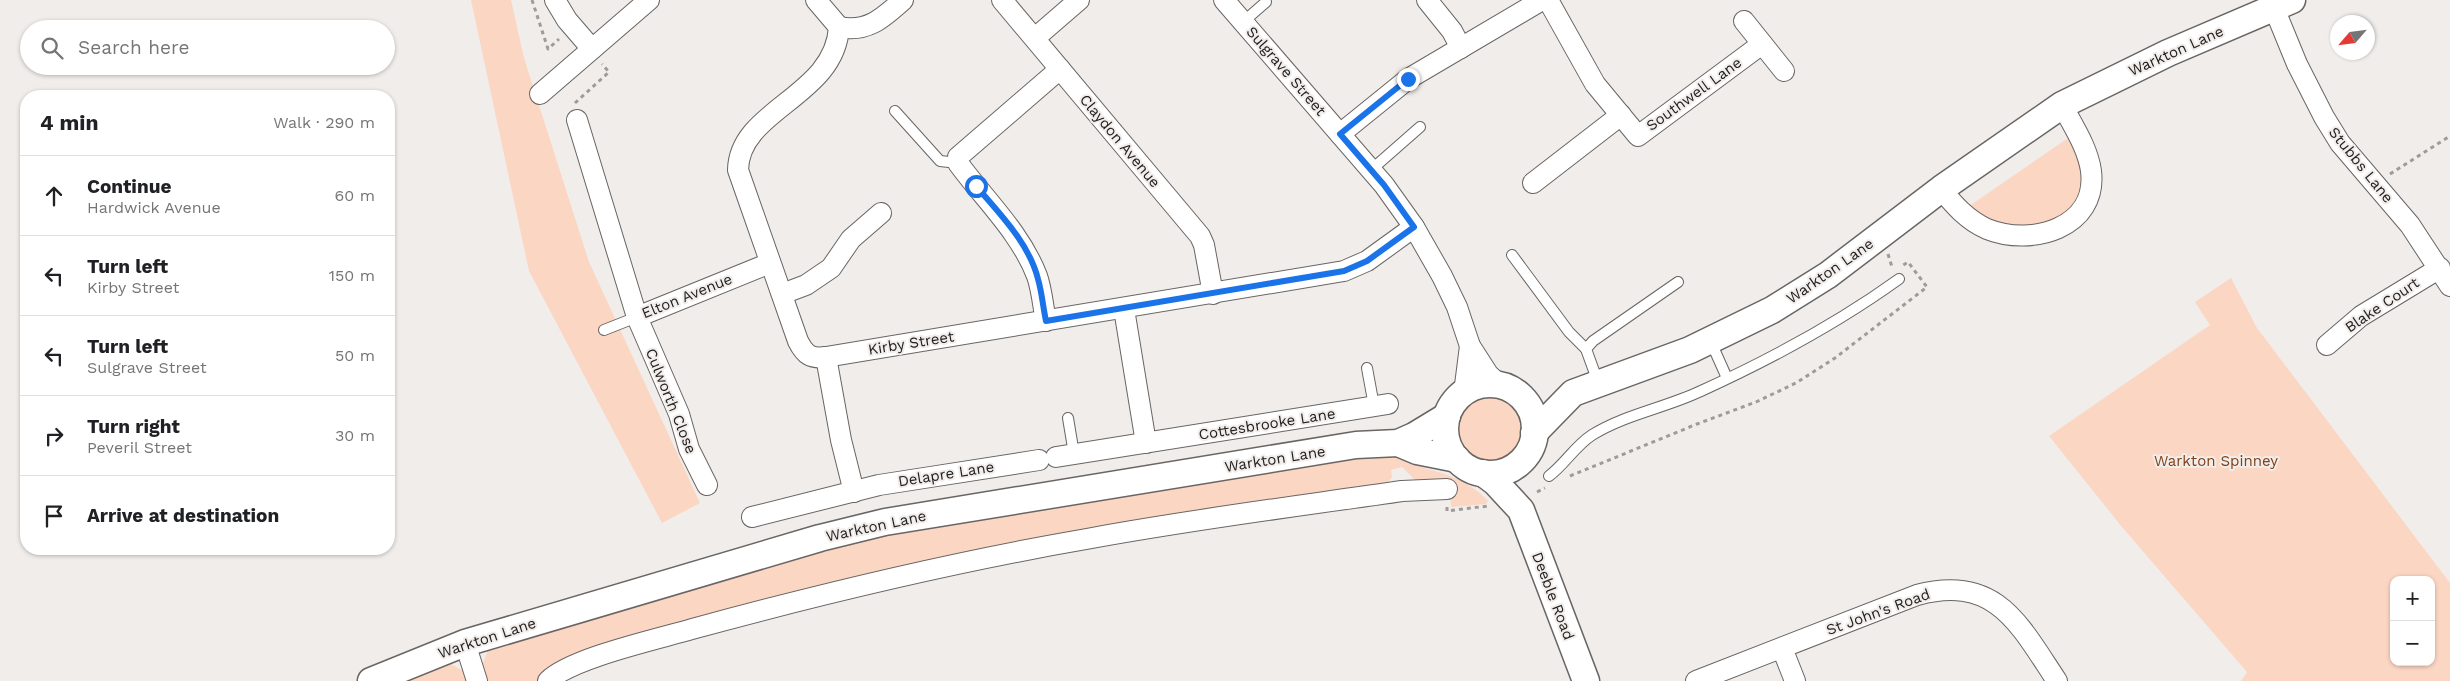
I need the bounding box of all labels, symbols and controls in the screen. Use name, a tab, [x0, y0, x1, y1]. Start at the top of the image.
north arrow	[2330, 15, 2375, 60]
search box	[20, 20, 395, 75]
street label: Warkton Lane	[2126, 22, 2226, 80]
street label: Sulgrave Street	[1242, 23, 1330, 120]
icon: search	[38, 34, 66, 62]
text: Search here	[78, 36, 189, 59]
street label: Southwell Lane	[1643, 53, 1745, 135]
route end	[1397, 68, 1420, 91]
street label: Claydon Avenue	[1076, 91, 1164, 191]
text: 4 min	[40, 110, 98, 135]
text: Walk · 290 m	[273, 113, 375, 132]
street label: Stubbs Lane	[2325, 123, 2397, 207]
text: Continue	[87, 175, 171, 198]
route start	[965, 175, 988, 198]
icon: ahead	[40, 182, 68, 210]
text: 60 m	[335, 186, 375, 205]
text: Hardwick Avenue	[87, 198, 221, 217]
street label: Warkton Lane	[1783, 234, 1877, 308]
text: Turn left	[87, 255, 168, 278]
icon: left	[40, 262, 68, 290]
text: 150 m	[329, 266, 375, 285]
street label: Elton Avenue	[639, 270, 735, 322]
street label: Blake Court	[2342, 273, 2423, 336]
text: Kirby Street	[87, 278, 180, 297]
street label: Kirby Street	[867, 327, 956, 359]
text: Turn left	[87, 335, 168, 358]
icon: left	[40, 342, 68, 370]
text: 50 m	[335, 346, 375, 365]
street label: Culworth Close	[642, 346, 700, 456]
text: Sulgrave Street	[87, 358, 207, 377]
street label: Cottesbrooke Lane	[1197, 404, 1337, 444]
text: Turn right	[87, 415, 180, 438]
icon: right	[40, 422, 68, 450]
text: 30 m	[335, 426, 375, 445]
text: Peveril Street	[87, 438, 192, 457]
street label: Warkton Lane	[1223, 442, 1327, 476]
park label: Warkton Spinney	[2154, 452, 2278, 470]
street label: Delapre Lane	[897, 458, 995, 490]
icon: arrive	[40, 502, 68, 530]
text: Arrive at destination	[87, 504, 279, 527]
street label: Warkton Lane	[824, 507, 928, 545]
street label: Deeble Road	[1528, 550, 1578, 642]
map controls	[2390, 576, 2435, 666]
button: +	[2390, 576, 2435, 621]
street label: St John's Road	[1824, 585, 1932, 639]
street label: Warkton Lane	[436, 614, 538, 662]
button: −	[2390, 621, 2435, 666]

